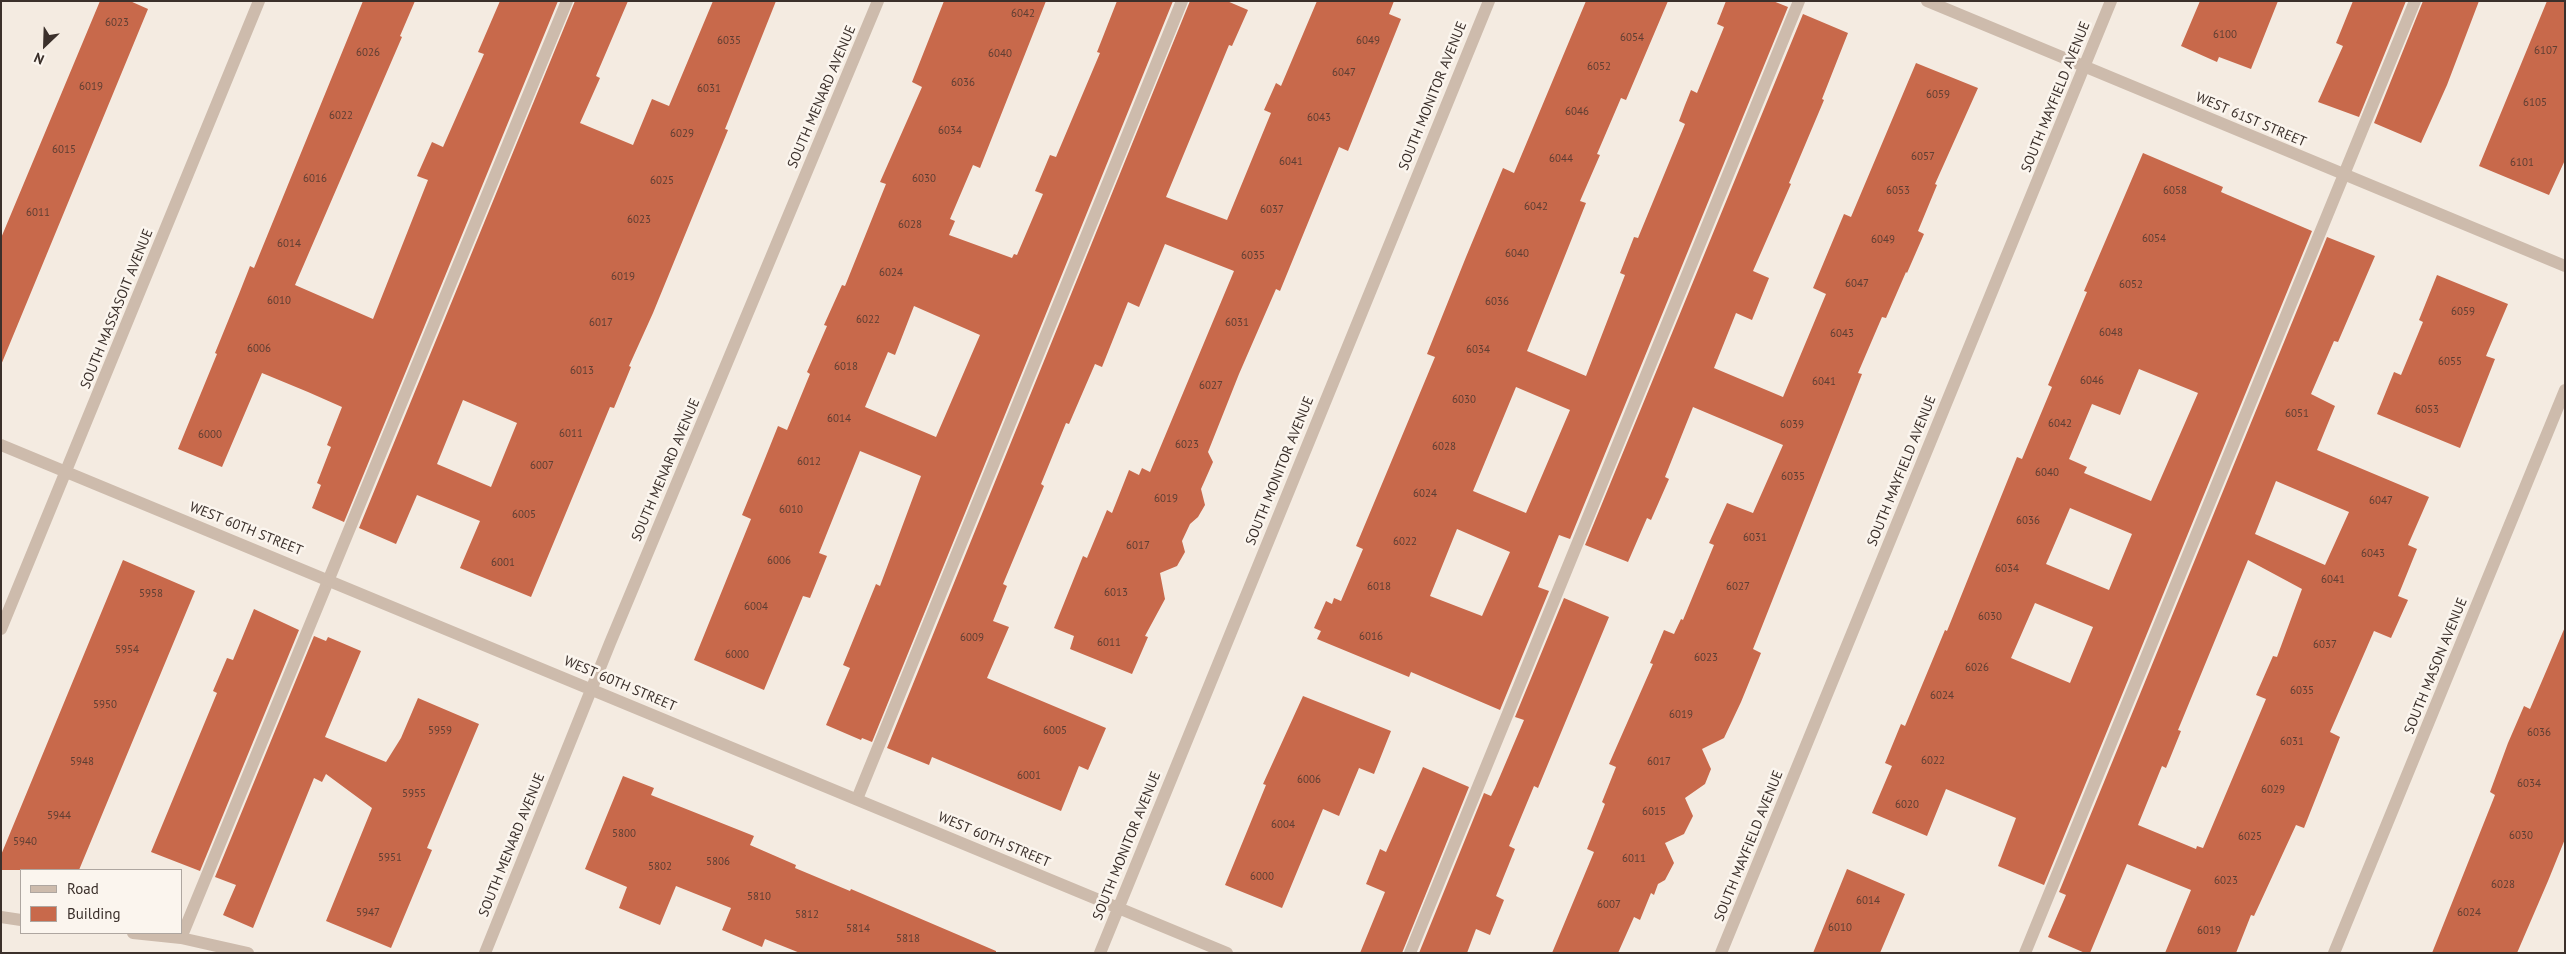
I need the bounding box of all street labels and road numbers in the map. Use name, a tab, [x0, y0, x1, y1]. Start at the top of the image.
street label: SOUTH MONITOR AVENUE	[1395, 19, 1471, 173]
street label: SOUTH MAYFIELD AVENUE	[2018, 19, 2094, 175]
street label: SOUTH MENARD AVENUE	[784, 23, 860, 171]
street label: WEST 61ST STREET	[2193, 89, 2309, 151]
street label: SOUTH MASSASOIT AVENUE	[77, 227, 157, 391]
street label: SOUTH MAYFIELD AVENUE	[1864, 393, 1940, 549]
street label: SOUTH MONITOR AVENUE	[1242, 394, 1318, 548]
street label: SOUTH MENARD AVENUE	[628, 396, 704, 544]
street label: WEST 60TH STREET	[187, 499, 305, 559]
street label: SOUTH MASON AVENUE	[2401, 595, 2471, 737]
street label: WEST 60TH STREET	[561, 653, 679, 715]
street label: SOUTH MAYFIELD AVENUE	[1711, 768, 1787, 924]
street label: SOUTH MONITOR AVENUE	[1089, 769, 1165, 923]
street label: SOUTH MENARD AVENUE	[475, 771, 549, 919]
street label: WEST 60TH STREET	[935, 809, 1053, 871]

